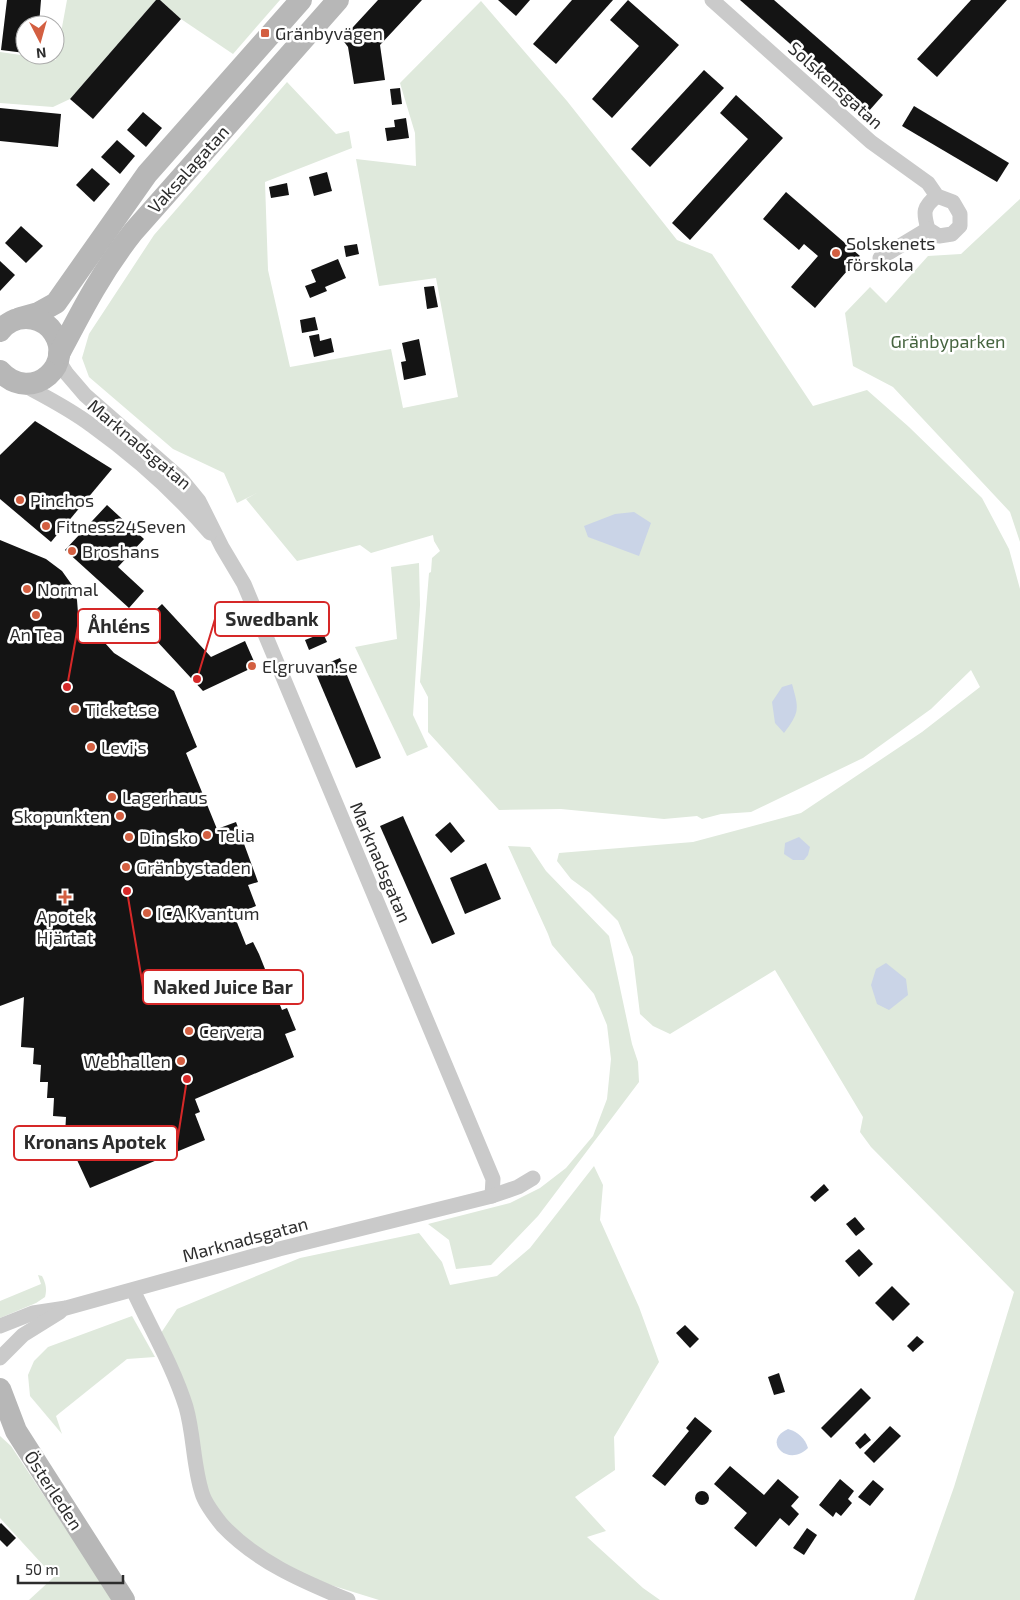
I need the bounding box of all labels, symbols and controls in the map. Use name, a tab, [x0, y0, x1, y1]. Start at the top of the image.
north arrow	[15, 15, 65, 65]
place label: Gränbyvägen	[275, 22, 383, 44]
marker: Gränbyvägen	[259, 27, 271, 39]
street label: Solskensgatan	[784, 37, 888, 133]
text: N	[35, 44, 47, 62]
street label: Vaksalagatan	[143, 120, 233, 218]
place label: Solskenets förskola	[846, 232, 936, 275]
marker: Solskenets förskola	[830, 247, 842, 259]
park label: Gränbyparken	[890, 330, 1006, 352]
street label: Marknadsgatan	[84, 394, 196, 494]
place label: Pinchos	[30, 489, 94, 511]
marker: Pinchos	[14, 494, 26, 506]
place label: Fitness24Seven	[56, 515, 186, 537]
marker: Fitness24Seven	[40, 520, 52, 532]
place label: Broshans	[82, 540, 159, 562]
marker: Broshans	[66, 545, 78, 557]
place label: Normal	[37, 578, 99, 600]
marker: Normal	[21, 583, 33, 595]
callout: Swedbank	[215, 602, 329, 636]
text: Swedbank	[225, 607, 319, 630]
marker: An Tea	[30, 609, 42, 621]
callout: Åhléns	[78, 609, 160, 643]
text: Åhléns	[88, 613, 150, 637]
place label: An Tea	[9, 623, 63, 645]
place label: Elgruvan.se	[262, 655, 358, 677]
marker: Elgruvan.se	[246, 660, 258, 672]
place label: Ticket.se	[85, 698, 157, 720]
marker: Ticket.se	[69, 703, 81, 715]
place label: Levi's	[101, 736, 147, 758]
marker: Levi's	[85, 741, 97, 753]
place label: Lagerhaus	[122, 786, 208, 808]
marker: Lagerhaus	[106, 791, 118, 803]
street label: Marknadsgatan	[346, 798, 416, 926]
place label: Skopunkten	[13, 805, 110, 827]
marker: Skopunkten	[114, 810, 126, 822]
place label: Telia	[217, 824, 255, 846]
place label: Din sko	[139, 826, 198, 848]
marker: Telia	[201, 829, 213, 841]
marker: Din sko	[123, 831, 135, 843]
place label: Gränbystaden	[136, 856, 251, 878]
marker: Gränbystaden	[120, 861, 132, 873]
marker: Apotek Hjärtat	[59, 891, 71, 903]
place label: ICA Kvantum	[157, 902, 260, 924]
place label: Apotek Hjärtat	[36, 905, 94, 948]
marker: ICA Kvantum	[141, 907, 153, 919]
callout: Naked Juice Bar	[143, 970, 303, 1004]
text: Naked Juice Bar	[153, 975, 293, 998]
place label: Cervera	[199, 1020, 262, 1042]
marker: Cervera	[183, 1025, 195, 1037]
place label: Webhallen	[83, 1050, 171, 1072]
marker: Webhallen	[175, 1055, 187, 1067]
callout: Kronans Apotek	[14, 1126, 177, 1160]
text: Kronans Apotek	[24, 1130, 167, 1153]
street label: Marknadsgatan	[180, 1212, 310, 1266]
street label: Österleden	[20, 1446, 88, 1534]
scale bar	[18, 1552, 122, 1584]
text: 50 m	[25, 1560, 59, 1578]

